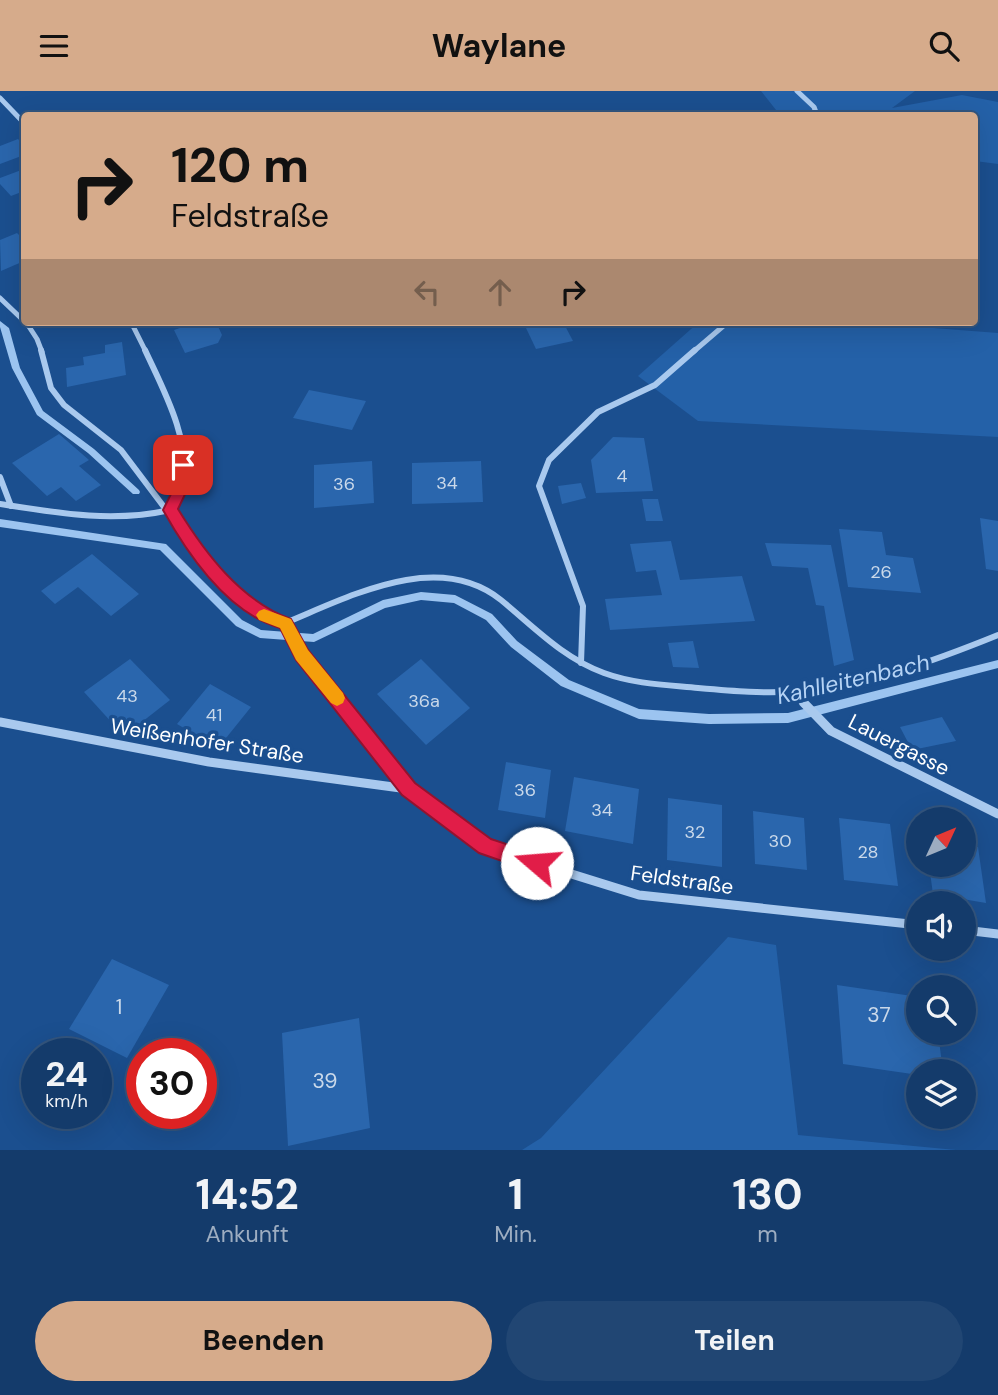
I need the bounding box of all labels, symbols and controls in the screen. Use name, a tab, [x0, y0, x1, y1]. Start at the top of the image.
text: Waylane	[432, 25, 566, 67]
icon: menu	[35, 27, 73, 65]
icon: search	[925, 27, 963, 65]
text: 120 m	[171, 133, 309, 197]
icon: right	[56, 140, 147, 231]
text: Feldstraße	[171, 195, 329, 237]
icon: left	[408, 273, 446, 311]
icon: ahead	[481, 273, 519, 311]
icon: right	[554, 273, 592, 311]
pin	[153, 435, 213, 495]
icon: arrive	[164, 446, 202, 484]
house number: 4	[617, 464, 628, 488]
house number: 34	[436, 471, 458, 495]
house number: 36	[333, 472, 355, 496]
house number: 26	[870, 560, 892, 584]
water label: Kahlleitenbach	[774, 647, 932, 711]
house number: 43	[116, 684, 138, 708]
house number: 36a	[408, 689, 440, 713]
house number: 41	[206, 703, 222, 727]
street label: Lauergasse	[844, 708, 954, 783]
street label: Weißenhofer Straße	[108, 712, 306, 770]
house number: 36	[514, 778, 536, 802]
house number: 34	[591, 798, 613, 822]
north arrow	[906, 807, 976, 877]
map controls	[906, 807, 976, 1129]
house number: 32	[684, 820, 706, 844]
position arrow	[500, 826, 574, 900]
house number: 30	[769, 829, 791, 853]
house number: 28	[857, 840, 879, 864]
street label: Feldstraße	[629, 859, 735, 901]
button: sound	[906, 891, 976, 961]
button: search	[906, 975, 976, 1045]
house number: 1	[116, 993, 122, 1021]
house number: 37	[867, 1001, 891, 1029]
speed limit sign: 30	[126, 1038, 217, 1129]
text: 24	[45, 1051, 88, 1097]
button: layers	[906, 1059, 976, 1129]
house number: 39	[313, 1067, 338, 1095]
text: km/h	[45, 1089, 88, 1113]
text: 14:52	[195, 1167, 299, 1222]
text: 1	[508, 1167, 523, 1222]
text: 130	[732, 1167, 803, 1222]
text: Ankunft	[205, 1219, 289, 1249]
text: Min.	[494, 1219, 537, 1249]
text: m	[757, 1219, 778, 1249]
button: Beenden	[35, 1301, 492, 1381]
button: Teilen	[506, 1301, 963, 1381]

